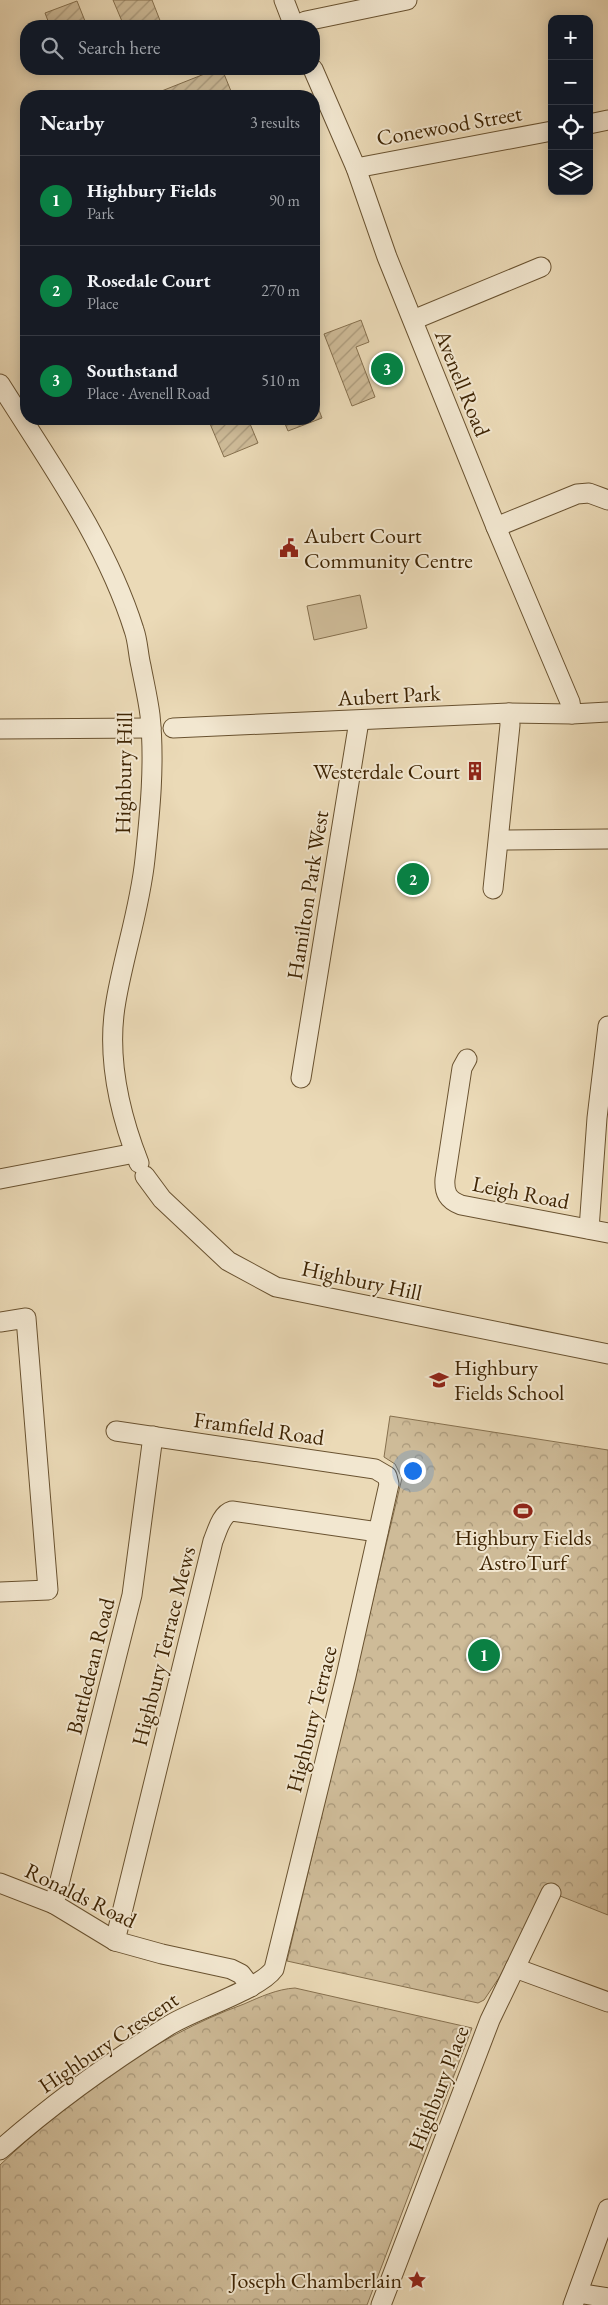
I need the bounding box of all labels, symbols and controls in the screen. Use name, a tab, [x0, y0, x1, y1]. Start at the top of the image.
map controls	[548, 15, 593, 195]
button: +	[548, 15, 593, 60]
search box	[20, 20, 320, 75]
icon: search	[38, 34, 66, 62]
text: Search here	[78, 35, 160, 60]
button: −	[548, 60, 593, 105]
street label: Conewood Street	[374, 98, 524, 153]
button: locate	[548, 105, 593, 150]
text: Nearby	[40, 109, 104, 136]
text: 3 results	[250, 112, 300, 133]
button: layers	[548, 150, 593, 195]
text: Highbury Fields	[87, 178, 216, 203]
text: 1	[52, 190, 60, 211]
text: 90 m	[269, 190, 300, 211]
text: Park	[87, 203, 114, 224]
text: Rosedale Court	[87, 268, 211, 293]
text: 2	[52, 280, 60, 301]
text: 270 m	[261, 280, 300, 301]
text: Place	[87, 293, 119, 314]
street label: Avenell Road	[428, 325, 497, 442]
pin: 3	[371, 350, 403, 388]
text: Southstand	[87, 358, 178, 383]
text: 3	[52, 370, 60, 391]
text: 510 m	[261, 370, 300, 391]
text: Place · Avenell Road	[87, 383, 210, 404]
place label: Aubert Court Community Centre	[303, 521, 473, 575]
public building icon: Aubert Court Community Centre	[278, 537, 300, 559]
street label: Aubert Park	[336, 678, 442, 713]
street label: Highbury Hill	[108, 712, 139, 834]
place label: Westerdale Court	[313, 757, 460, 786]
building icon: Westerdale Court	[464, 760, 486, 782]
street label: Hamilton Park West	[280, 808, 335, 982]
pin: 2	[397, 860, 429, 898]
street label: Leigh Road	[470, 1169, 573, 1216]
street label: Highbury Hill	[299, 1254, 425, 1307]
place label: Highbury Fields School	[454, 1353, 564, 1407]
school or university icon: Highbury Fields School	[428, 1369, 450, 1391]
street label: Framfield Road	[192, 1405, 327, 1452]
your location	[400, 1458, 426, 1484]
sports icon: Highbury Fields AstroTurf	[512, 1500, 534, 1522]
place label: Highbury Fields AstroTurf	[454, 1523, 592, 1577]
street label: Highbury Terrace Mews	[125, 1543, 202, 1749]
street label: Battledean Road	[60, 1594, 122, 1737]
pin: 1	[468, 1636, 500, 1674]
street label: Highbury Terrace	[279, 1642, 344, 1795]
street label: Ronalds Road	[20, 1856, 142, 1935]
street label: Highbury Crescent	[33, 1985, 184, 2100]
street label: Highbury Place	[401, 2021, 476, 2155]
place label: Joseph Chamberlain	[228, 2266, 402, 2295]
place icon: Joseph Chamberlain	[406, 2269, 428, 2291]

